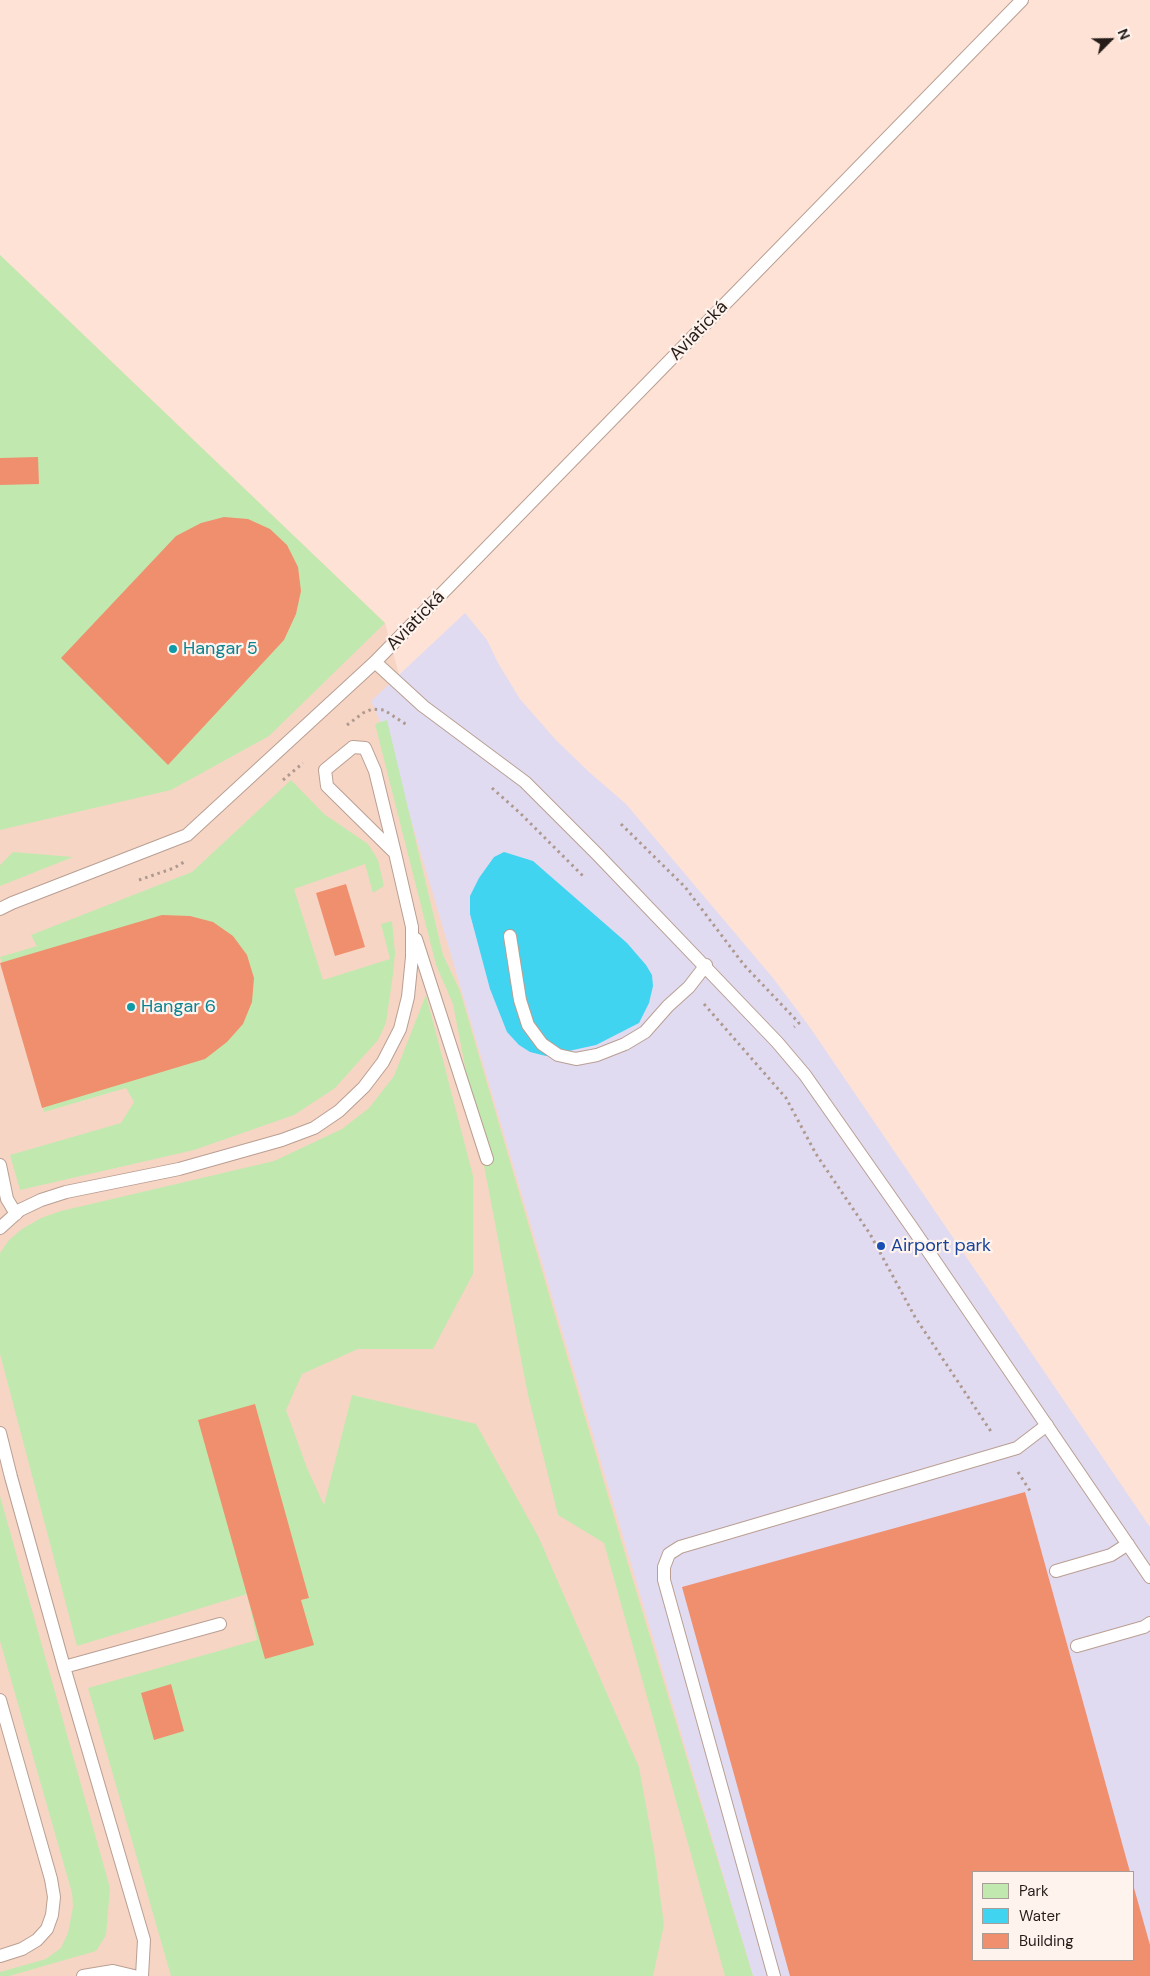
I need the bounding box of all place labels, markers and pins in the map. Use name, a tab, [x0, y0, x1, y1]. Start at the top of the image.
place label: Hangar 5	[183, 638, 258, 660]
marker: Hangar 5	[167, 643, 179, 655]
place label: Hangar 6	[141, 996, 216, 1018]
marker: Hangar 6	[125, 1001, 137, 1013]
place label: Airport park	[891, 1235, 991, 1257]
marker: Airport park	[875, 1240, 887, 1252]

